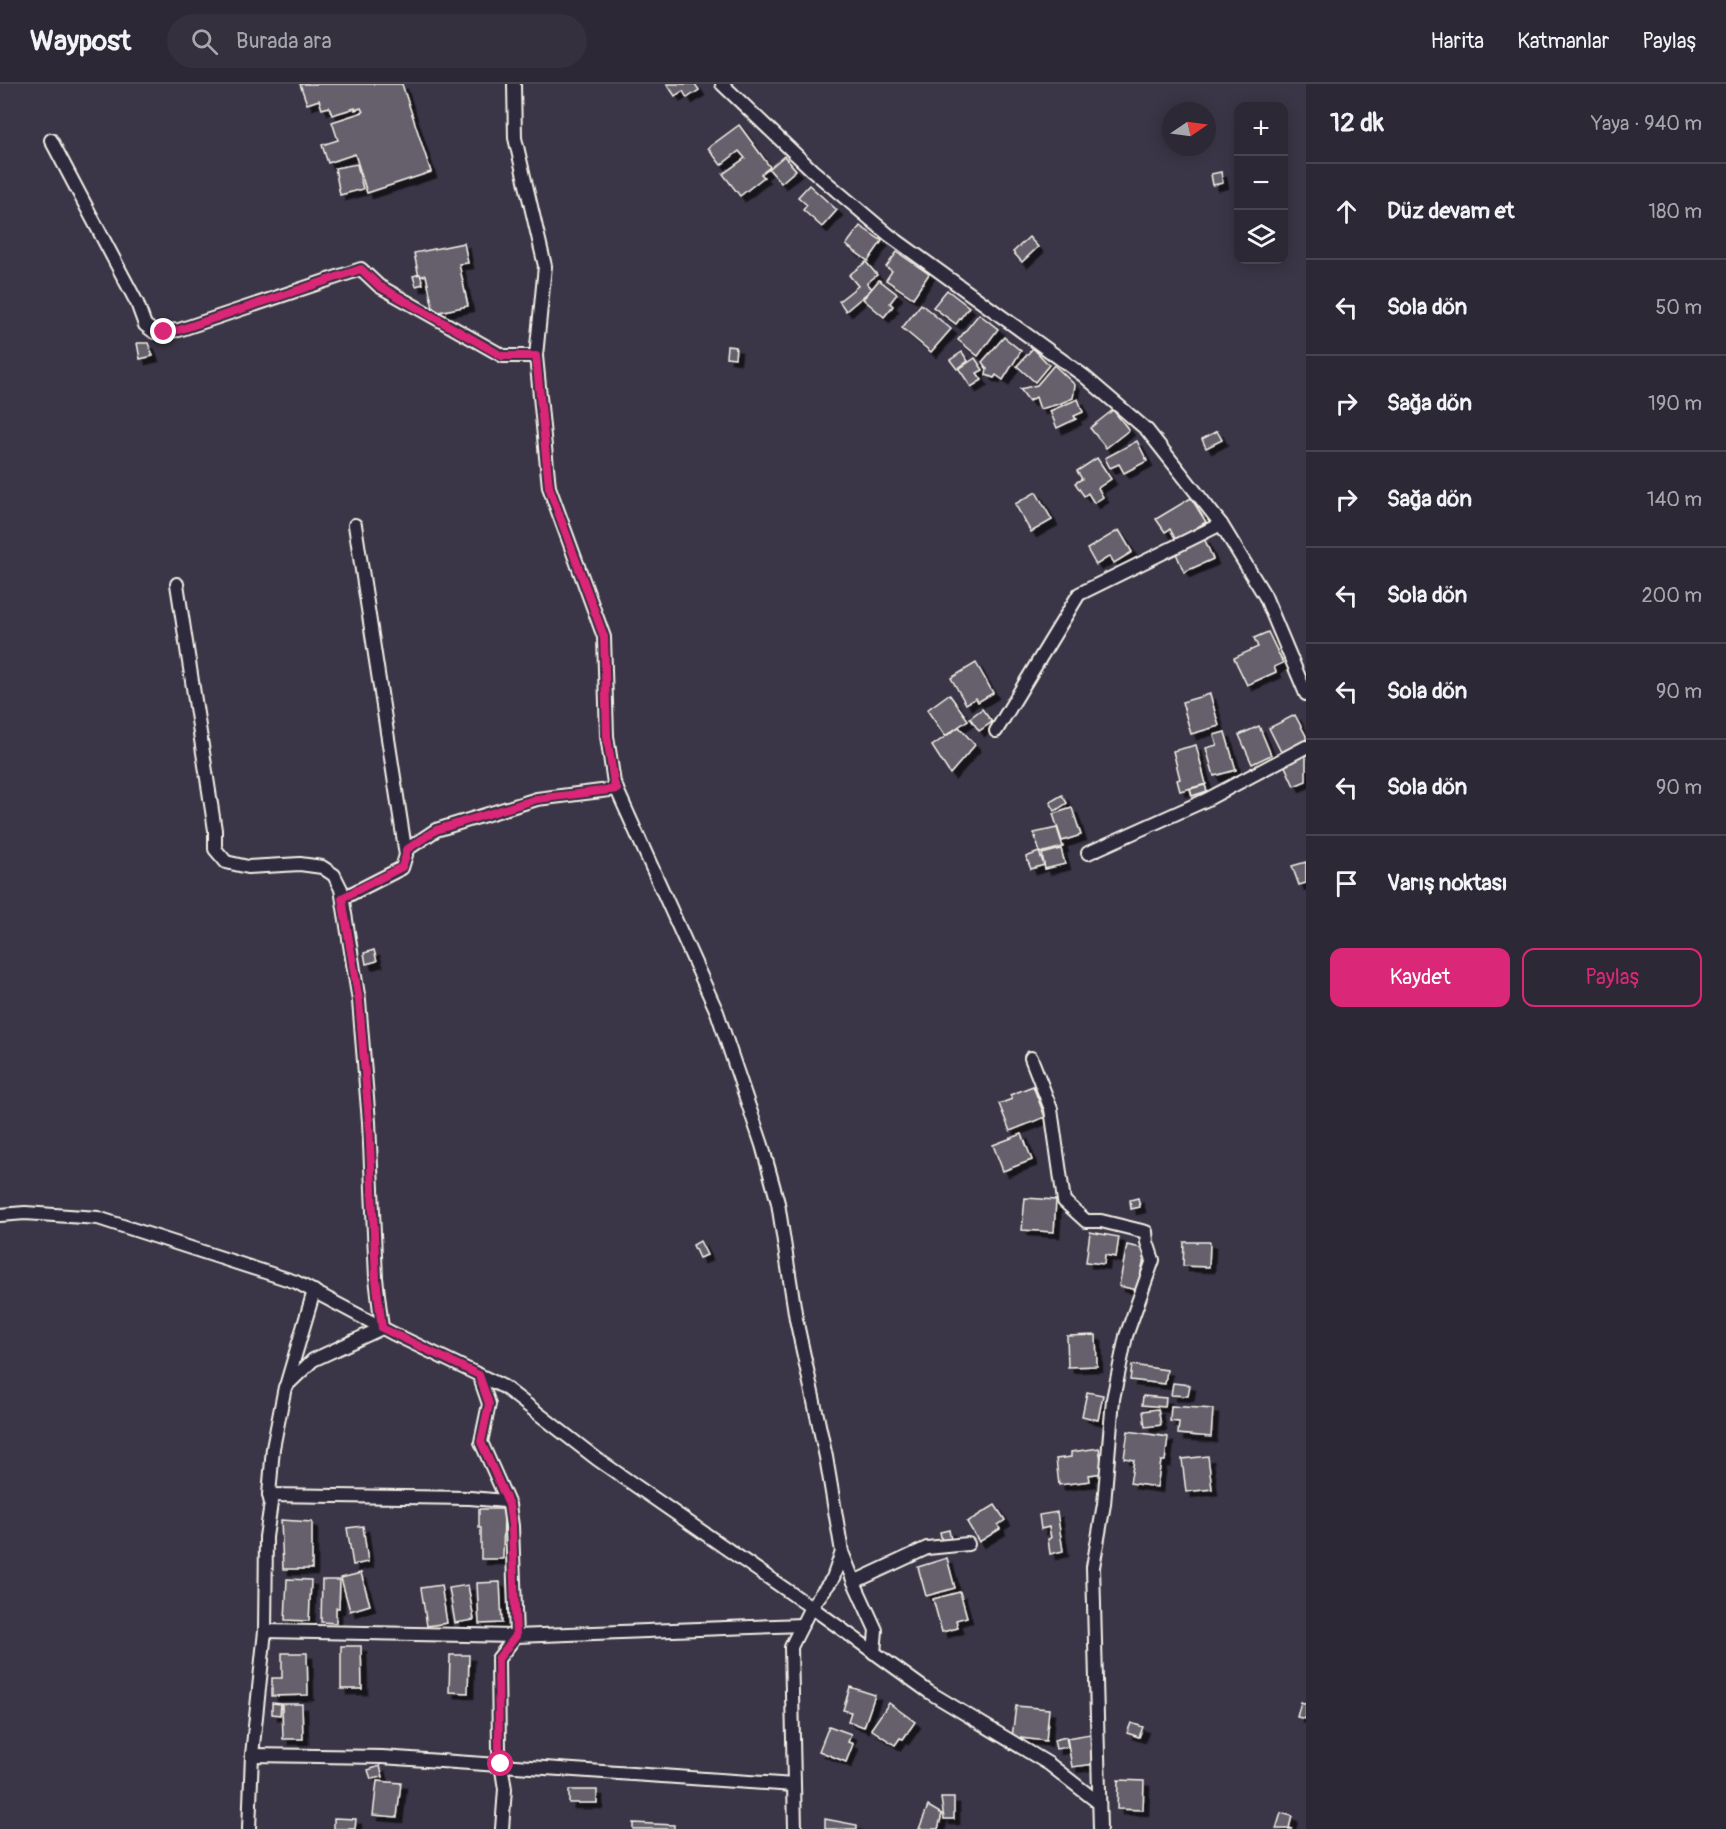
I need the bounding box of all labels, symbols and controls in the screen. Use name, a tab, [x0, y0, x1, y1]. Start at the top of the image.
search box	[167, 14, 587, 68]
text: Waypost	[30, 24, 131, 59]
icon: search	[188, 25, 221, 58]
text: Burada ara	[236, 27, 332, 55]
text: Harita	[1431, 28, 1484, 55]
text: Katmanlar	[1517, 28, 1609, 55]
text: Paylaş	[1642, 28, 1696, 55]
north arrow	[1162, 102, 1216, 156]
map controls	[1234, 102, 1288, 264]
button: +	[1234, 102, 1288, 156]
text: 12 dk	[1330, 107, 1384, 139]
text: Yaya · 940 m	[1591, 111, 1702, 136]
button: −	[1234, 156, 1288, 210]
icon: ahead	[1330, 195, 1363, 228]
text: Düz devam et	[1387, 197, 1514, 225]
text: 180 m	[1648, 199, 1702, 224]
button: layers	[1234, 210, 1288, 264]
icon: left	[1330, 291, 1363, 324]
text: Sola dön	[1387, 293, 1467, 321]
text: 50 m	[1655, 295, 1702, 320]
route end	[150, 318, 176, 344]
icon: right	[1330, 387, 1363, 420]
text: Sağa dön	[1387, 389, 1472, 417]
text: 190 m	[1648, 391, 1702, 416]
icon: right	[1330, 483, 1363, 516]
text: Sağa dön	[1387, 485, 1472, 513]
text: 140 m	[1647, 487, 1702, 512]
icon: left	[1330, 579, 1363, 612]
text: Sola dön	[1387, 581, 1467, 609]
text: 200 m	[1641, 583, 1702, 608]
icon: left	[1330, 675, 1363, 708]
text: Sola dön	[1387, 677, 1467, 705]
text: 90 m	[1656, 679, 1702, 704]
icon: left	[1330, 771, 1363, 804]
text: Sola dön	[1387, 773, 1467, 801]
text: 90 m	[1656, 775, 1702, 800]
icon: arrive	[1330, 867, 1363, 900]
text: Varış noktası	[1387, 869, 1508, 897]
button: Kaydet	[1330, 948, 1510, 1007]
button: Paylaş	[1522, 948, 1702, 1007]
route start	[487, 1750, 513, 1776]

